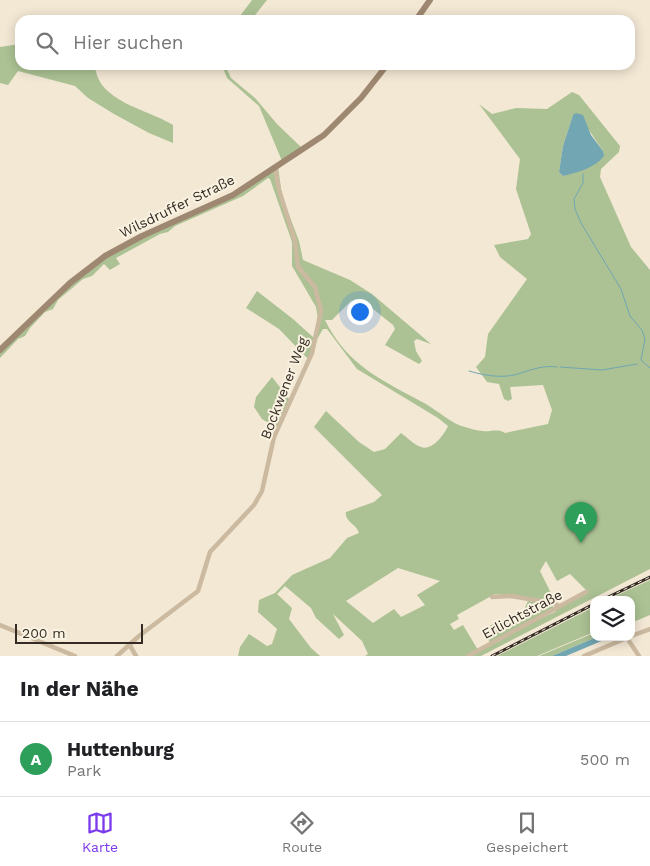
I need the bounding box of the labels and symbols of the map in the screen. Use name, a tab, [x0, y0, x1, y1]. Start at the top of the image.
street label: Wilsdruffer Straße	[117, 171, 237, 241]
your location	[347, 299, 373, 325]
street label: Bockwener Weg	[257, 334, 311, 441]
pin: A	[565, 502, 597, 543]
street label: Erlichtstraße	[479, 586, 565, 642]
scale bar	[15, 621, 142, 644]

